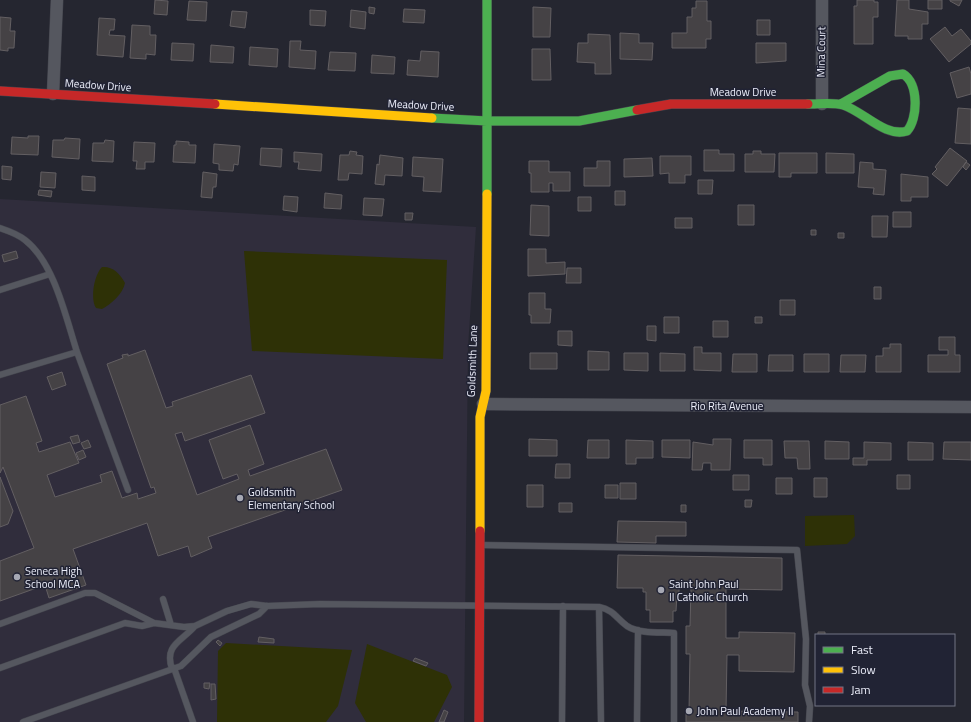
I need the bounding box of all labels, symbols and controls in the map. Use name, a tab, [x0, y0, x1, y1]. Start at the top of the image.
street label: Mina Court	[813, 26, 829, 77]
street label: Meadow Drive	[64, 75, 132, 95]
street label: Meadow Drive	[710, 84, 777, 100]
street label: Meadow Drive	[387, 95, 455, 115]
street label: Goldsmith Lane	[463, 324, 481, 397]
street label: Rio Rita Avenue	[691, 398, 764, 414]
place label: Goldsmith Elementary School	[248, 484, 335, 513]
marker: Goldsmith Elementary School	[235, 493, 245, 503]
place label: Seneca High School MCA	[25, 563, 82, 592]
marker: Seneca High School MCA	[12, 572, 22, 582]
place label: Saint John Paul II Catholic Church	[669, 576, 748, 605]
marker: Saint John Paul II Catholic Church	[656, 585, 666, 595]
legend	[815, 634, 955, 706]
text: Fast	[851, 640, 874, 659]
text: Slow	[851, 660, 876, 679]
text: Jam	[851, 680, 871, 699]
place label: John Paul Academy II	[697, 703, 793, 719]
marker: John Paul Academy II	[684, 706, 694, 716]

